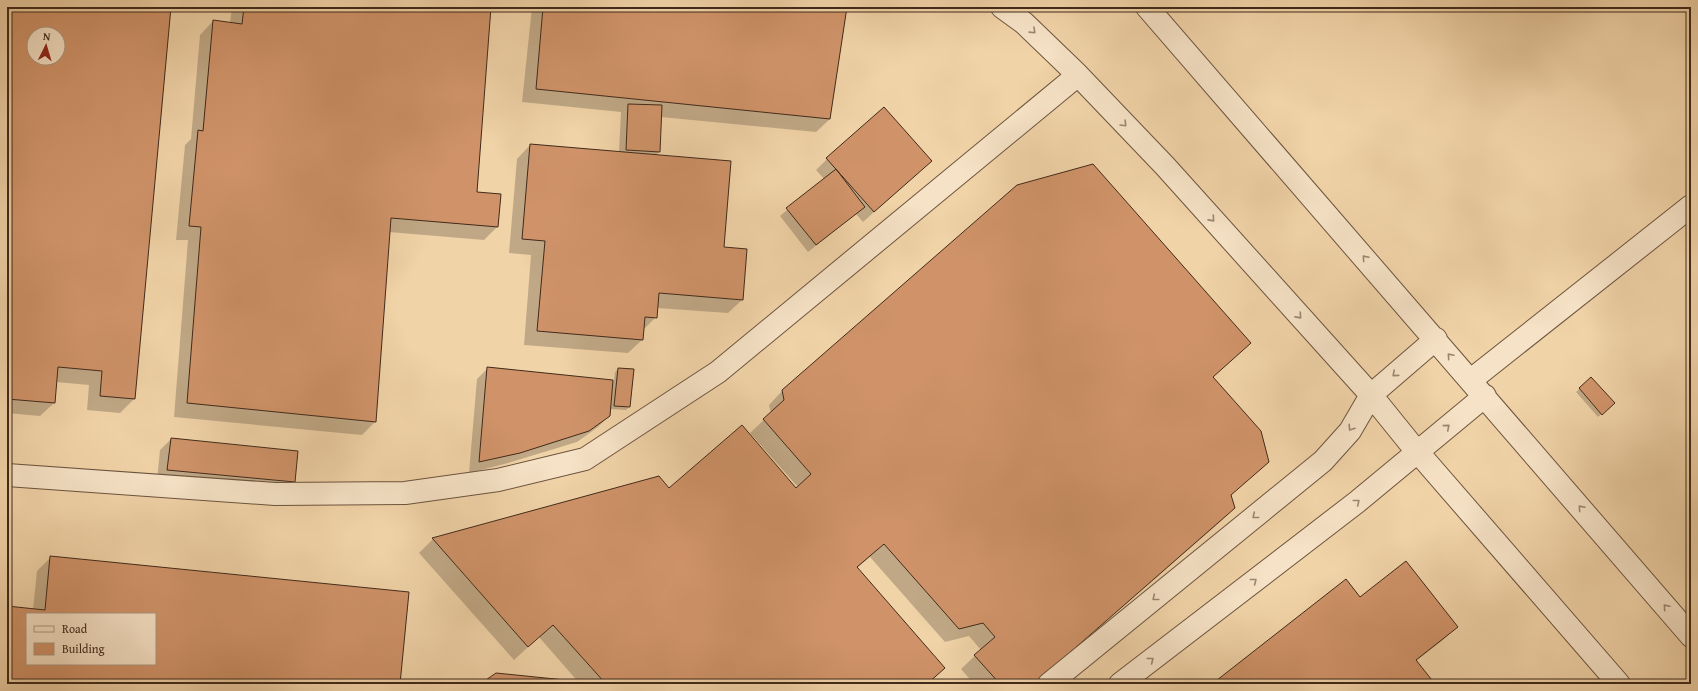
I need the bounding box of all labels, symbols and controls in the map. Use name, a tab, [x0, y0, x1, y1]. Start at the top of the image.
north arrow	[26, 26, 66, 66]
one-way arrow	[1028, 26, 1036, 34]
text: N	[43, 28, 52, 44]
one-way arrow	[1119, 119, 1127, 127]
one-way arrow	[1208, 214, 1215, 222]
one-way arrow	[1363, 255, 1370, 263]
one-way arrow	[1295, 311, 1302, 318]
one-way arrow	[1448, 354, 1455, 361]
one-way arrow	[1393, 369, 1400, 376]
one-way arrow	[1349, 424, 1356, 431]
one-way arrow	[1443, 425, 1450, 432]
one-way arrow	[1352, 499, 1359, 506]
one-way arrow	[1578, 505, 1585, 513]
one-way arrow	[1253, 511, 1260, 518]
one-way arrow	[1249, 579, 1256, 586]
one-way arrow	[1152, 593, 1159, 600]
one-way arrow	[1663, 604, 1670, 611]
legend	[26, 613, 156, 665]
text: Road	[62, 620, 88, 637]
text: Building	[62, 640, 105, 657]
one-way arrow	[1146, 658, 1153, 665]

